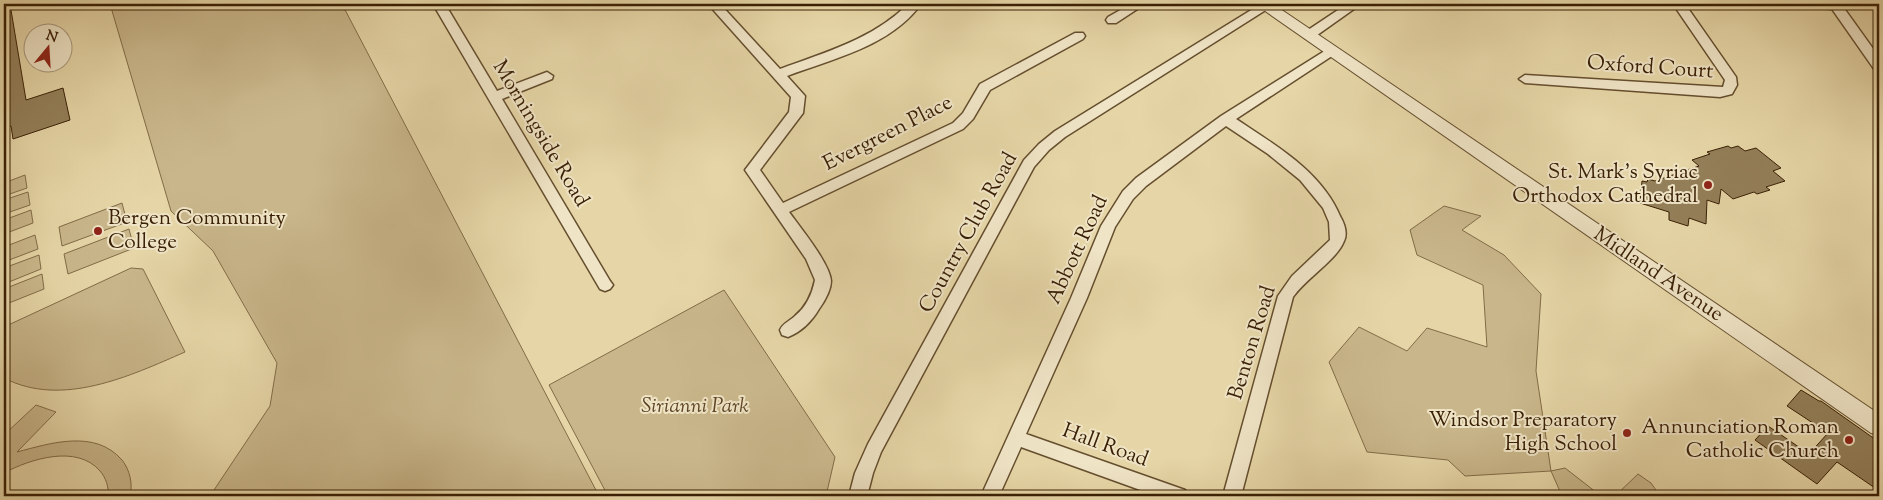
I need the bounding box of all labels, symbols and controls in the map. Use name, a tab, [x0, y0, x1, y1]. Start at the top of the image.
north arrow	[22, 22, 72, 72]
text: N	[43, 26, 60, 49]
street label: Oxford Court	[1586, 49, 1714, 87]
street label: Morningside Road	[484, 55, 596, 213]
street label: Evergreen Place	[818, 88, 958, 180]
street label: Country Club Road	[912, 147, 1026, 319]
place label: St. Mark's Syriac Orthodox Cathedral	[1512, 158, 1698, 212]
marker: St. Mark's Syriac Orthodox Cathedral	[1702, 179, 1714, 191]
street label: Abbott Road	[1040, 191, 1116, 309]
place label: Bergen Community College	[108, 204, 287, 258]
street label: Midland Avenue	[1587, 220, 1729, 330]
marker: Bergen Community College	[92, 225, 104, 237]
street label: Benton Road	[1221, 282, 1285, 404]
park label: Sirianni Park	[641, 392, 749, 422]
place label: Windsor Preparatory High School	[1428, 406, 1618, 460]
place label: Annunciation Roman Catholic Church	[1641, 413, 1839, 467]
street label: Hall Road	[1058, 417, 1152, 475]
marker: Windsor Preparatory High School	[1621, 427, 1633, 439]
marker: Annunciation Roman Catholic Church	[1843, 434, 1855, 446]

